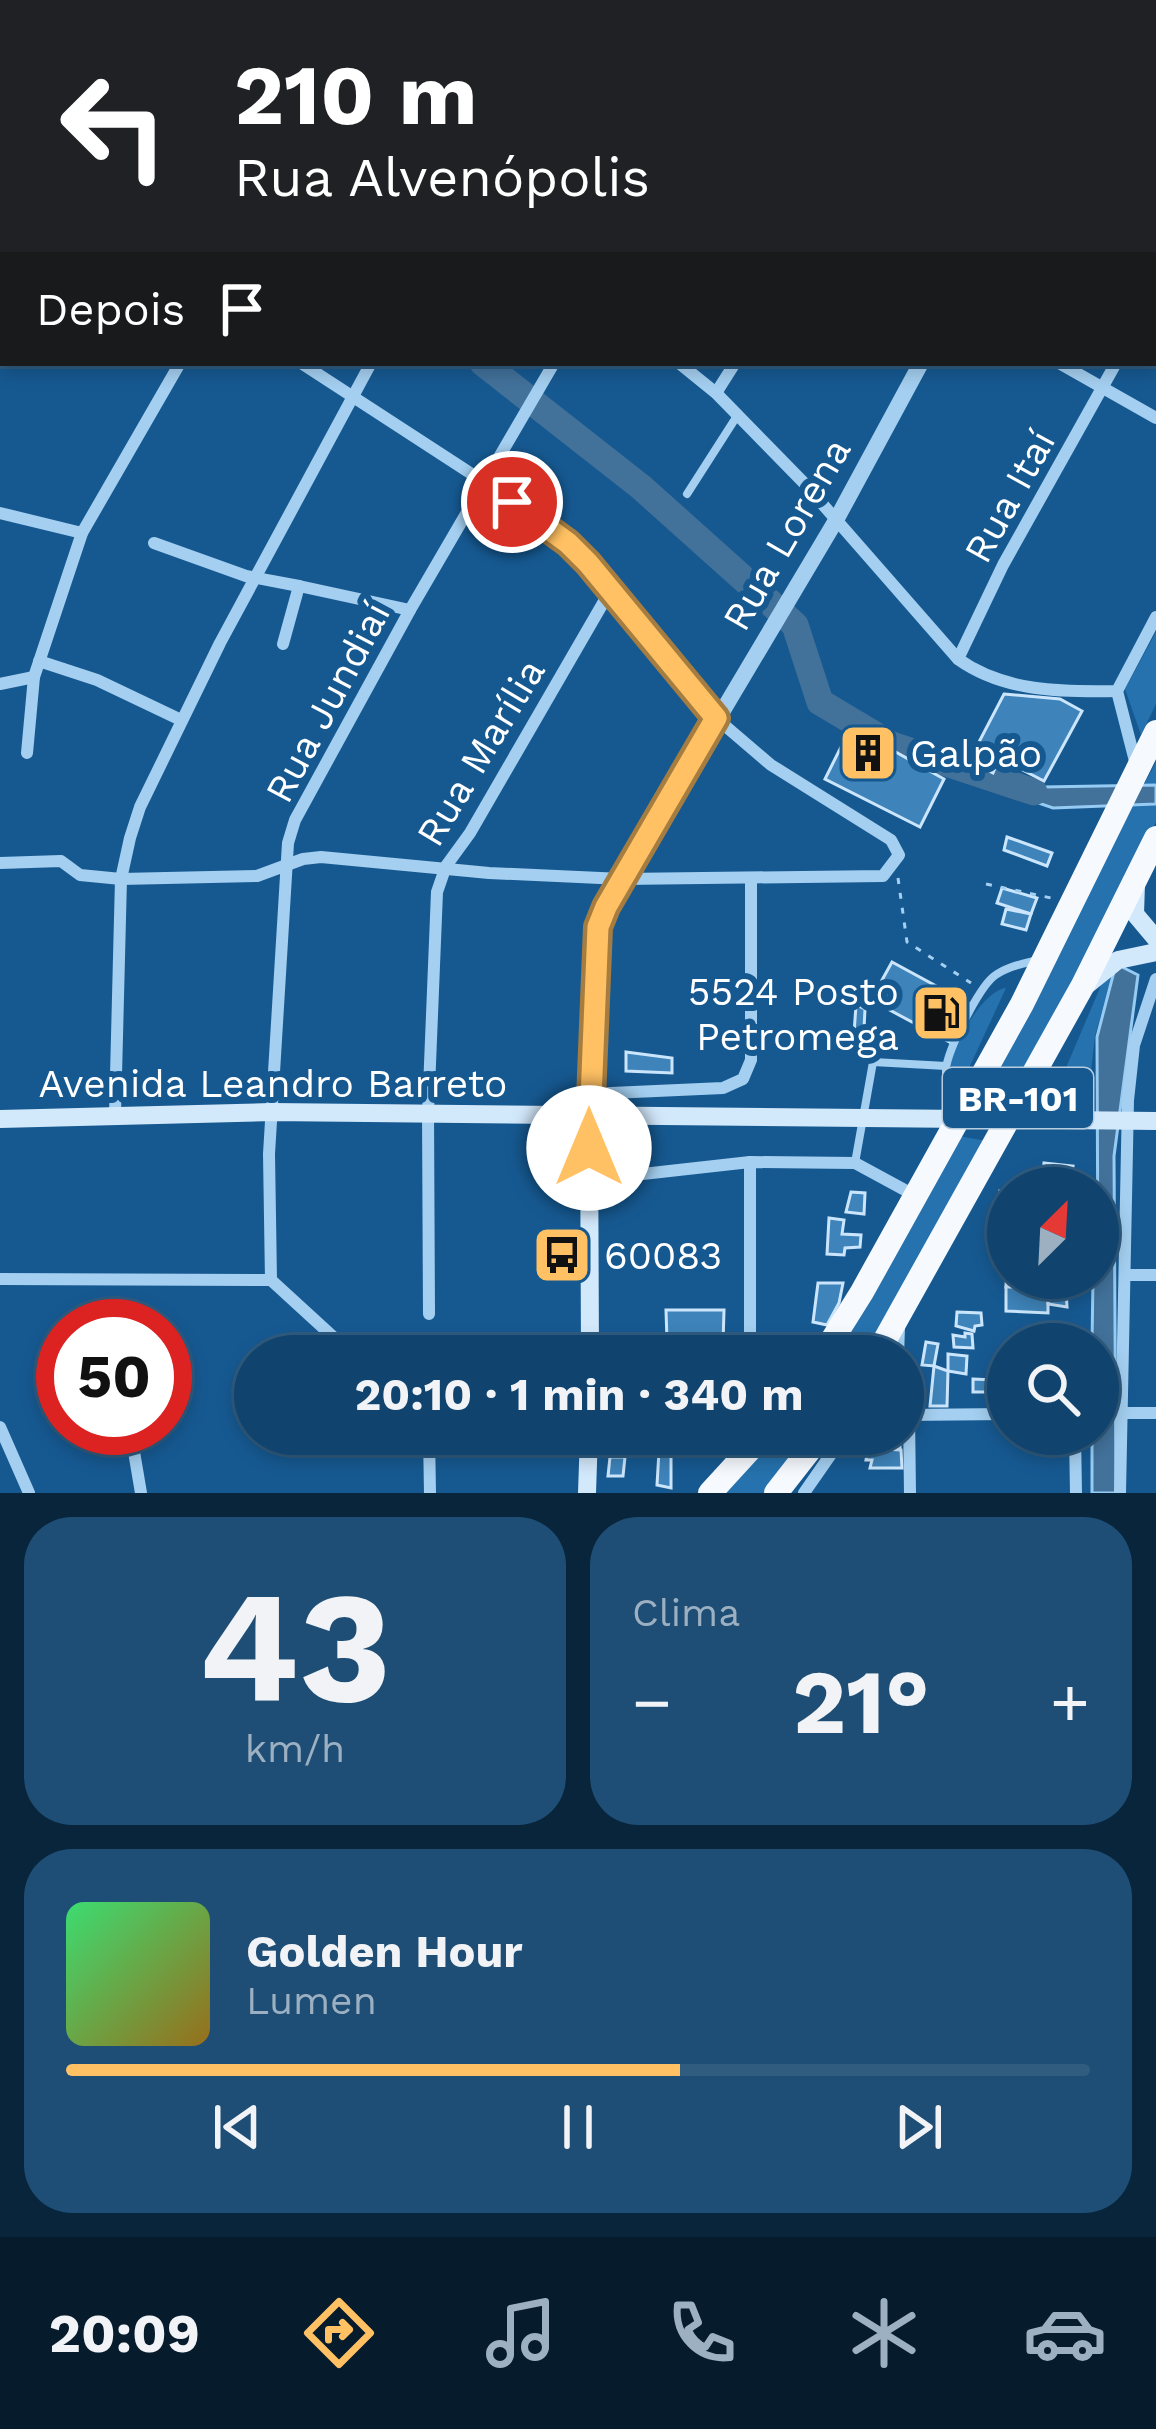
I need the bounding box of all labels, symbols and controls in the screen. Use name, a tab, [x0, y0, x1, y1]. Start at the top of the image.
text: 210 m	[234, 46, 477, 144]
icon: left	[36, 48, 192, 204]
text: Rua Alvenópolis	[234, 146, 650, 209]
icon: arrive	[209, 276, 275, 342]
text: Depois	[36, 283, 185, 336]
street label: Rua Itaí	[955, 422, 1064, 570]
street label: Rua Lorena	[713, 430, 859, 638]
pin	[461, 451, 563, 553]
icon: arrive	[479, 469, 545, 535]
street label: Rua Jundiaí	[256, 594, 399, 810]
street label: Rua Marília	[407, 651, 554, 854]
building icon: Galpão	[837, 722, 899, 784]
place label: Galpão	[910, 731, 1042, 776]
place label: 5524 Posto Petromega	[688, 969, 899, 1059]
fuel station icon: 5524 Posto Petromega	[910, 982, 972, 1044]
street label: Avenida Leandro Barreto	[39, 1061, 507, 1106]
road number: BR-101	[943, 1068, 1093, 1128]
position arrow	[526, 1085, 652, 1211]
north arrow	[987, 1167, 1119, 1299]
map controls	[987, 1167, 1119, 1455]
bus stop icon: 60083	[531, 1224, 593, 1286]
place label: 60083	[604, 1233, 722, 1278]
speed limit sign: 50	[36, 1299, 192, 1455]
button: search	[987, 1323, 1119, 1455]
text: 20:10 · 1 min · 340 m	[354, 1368, 804, 1421]
text: 43	[198, 1556, 392, 1739]
text: Clima	[632, 1590, 740, 1635]
text: 21°	[793, 1649, 929, 1755]
text: −	[632, 1664, 672, 1741]
text: +	[1050, 1664, 1090, 1741]
text: km/h	[245, 1726, 345, 1771]
text: Golden Hour	[246, 1925, 523, 1978]
text: Lumen	[246, 1978, 377, 2023]
icon: previous	[204, 2094, 270, 2160]
icon: pause	[545, 2094, 611, 2160]
icon: next	[886, 2094, 952, 2160]
icon: directions	[297, 2291, 381, 2375]
icon: music	[479, 2291, 563, 2375]
icon: phone	[660, 2291, 744, 2375]
icon: climate	[842, 2291, 926, 2375]
icon: car	[1023, 2291, 1107, 2375]
text: 20:09	[49, 2302, 200, 2365]

